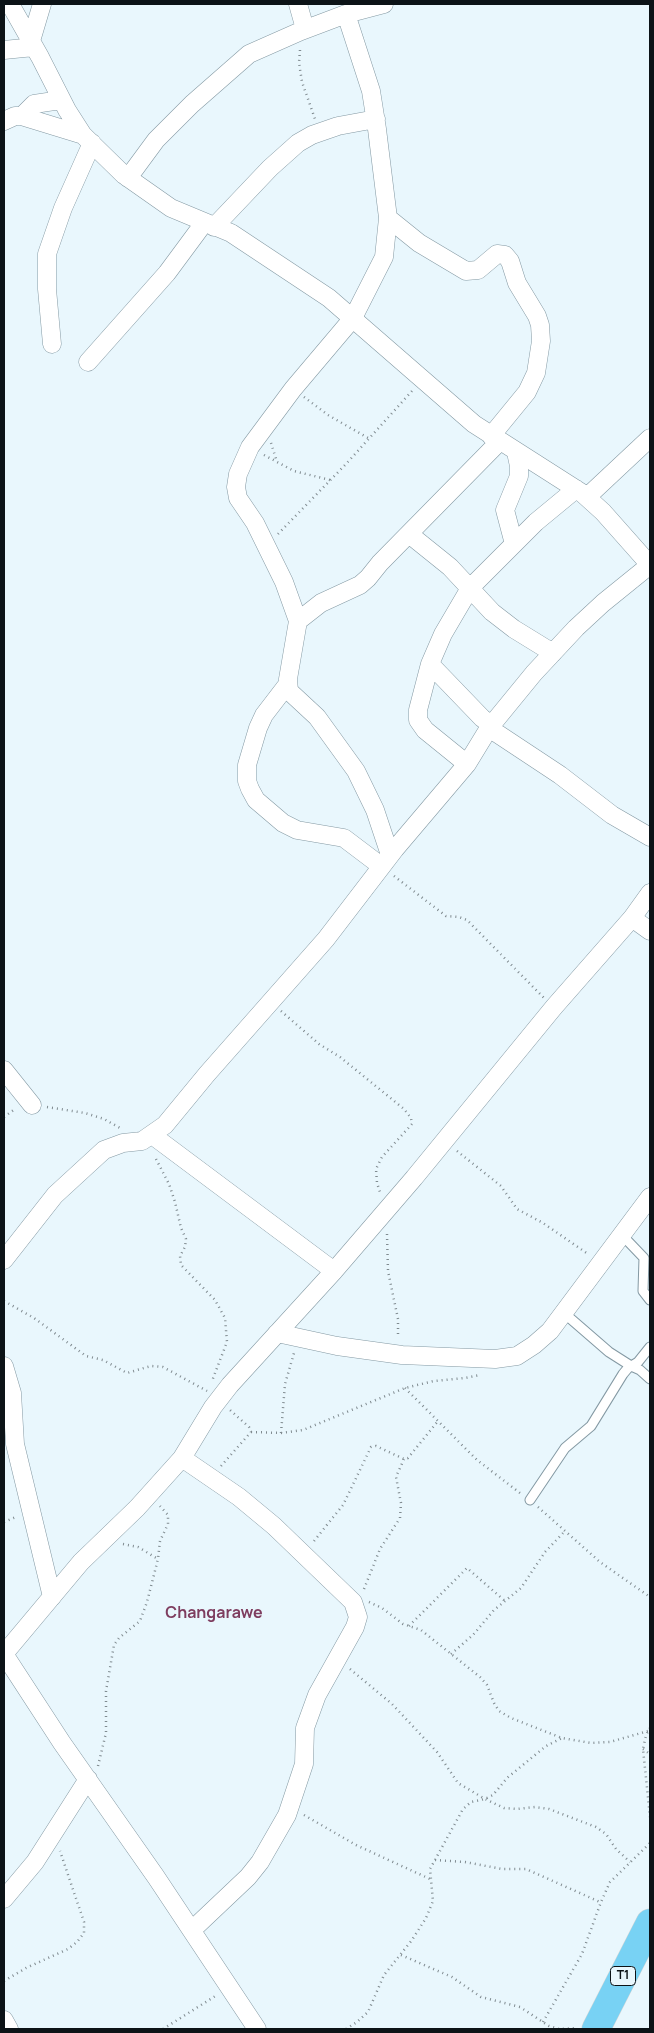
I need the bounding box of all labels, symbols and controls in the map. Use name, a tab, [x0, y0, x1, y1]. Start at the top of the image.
district label: Changarawe	[165, 1604, 263, 1624]
road number: T1	[610, 1966, 636, 1985]

